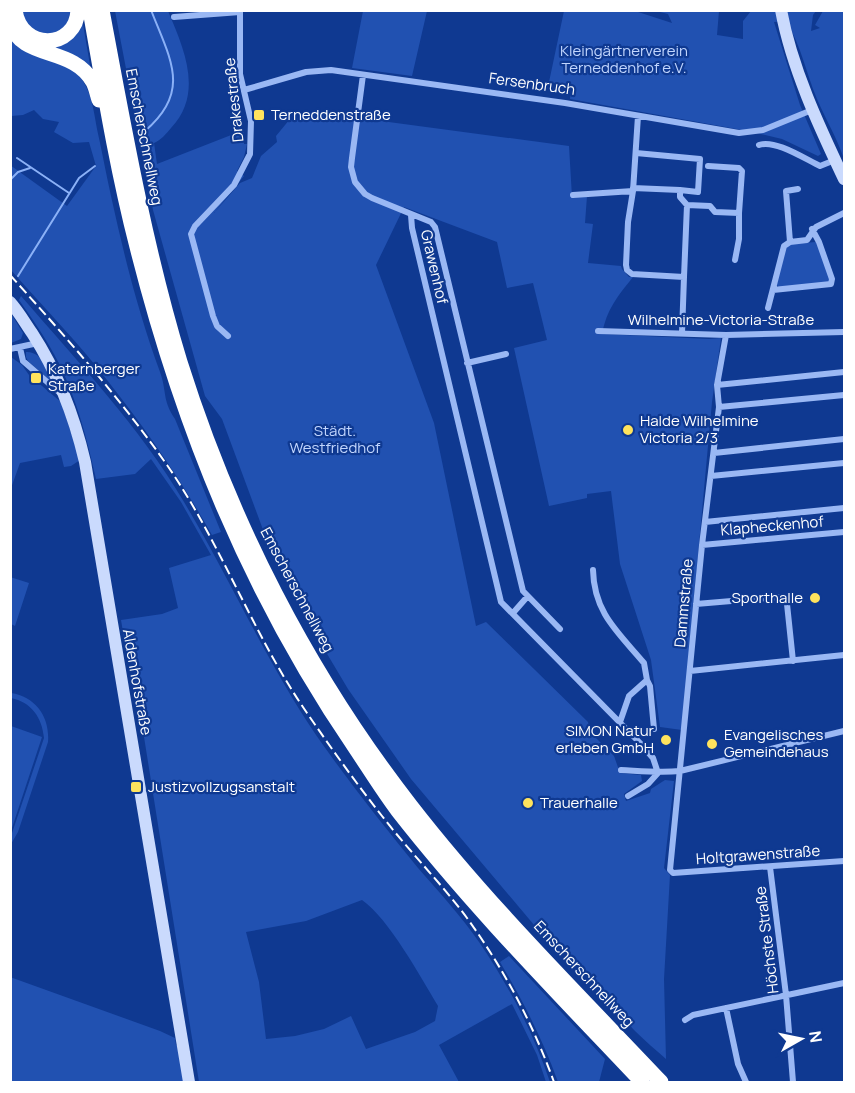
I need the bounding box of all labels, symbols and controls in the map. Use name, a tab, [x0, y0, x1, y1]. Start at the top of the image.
park label: Kleingärtnerverein Terneddenhof e.V.	[560, 40, 688, 78]
street label: Drakestraße	[219, 57, 248, 143]
street label: Emscherschnellweg	[121, 67, 168, 207]
street label: Fersenbruch	[488, 67, 577, 100]
place label: Terneddenstraße	[271, 104, 391, 125]
marker: Terneddenstraße	[252, 108, 266, 122]
street label: Grawenhof	[416, 228, 453, 307]
street label: Wilhelmine-Victoria-Straße	[628, 309, 814, 330]
place label: Katernberger Straße	[48, 358, 140, 396]
marker: Katernberger Straße	[29, 371, 43, 385]
place label: Halde Wilhelmine Victoria 2/3	[640, 410, 759, 448]
park label: Städt. Westfriedhof	[290, 420, 381, 458]
marker: Halde Wilhelmine Victoria 2/3	[621, 423, 635, 437]
street label: Klapheckenhof	[720, 510, 825, 540]
street label: Emscherschnellweg	[256, 524, 339, 656]
street label: Dammstraße	[669, 558, 698, 648]
place label: Sporthalle	[732, 587, 803, 608]
marker: Sporthalle	[808, 591, 822, 605]
street label: Aldenhofstraße	[118, 627, 157, 737]
place label: SIMON Natur erleben GmbH	[556, 720, 655, 758]
place label: Evangelisches Gemeindehaus	[724, 724, 829, 762]
marker: SIMON Natur erleben GmbH	[659, 733, 673, 747]
marker: Evangelisches Gemeindehaus	[705, 737, 719, 751]
place label: Justizvollzugsanstalt	[148, 776, 295, 797]
marker: Justizvollzugsanstalt	[129, 780, 143, 794]
place label: Trauerhalle	[540, 792, 618, 813]
marker: Trauerhalle	[521, 796, 535, 810]
street label: Holtgrawenstraße	[695, 840, 821, 869]
street label: Höchste Straße	[749, 885, 784, 995]
street label: Emscherschnellweg	[529, 916, 639, 1032]
north arrow	[771, 1009, 831, 1069]
text: N	[804, 1029, 828, 1044]

